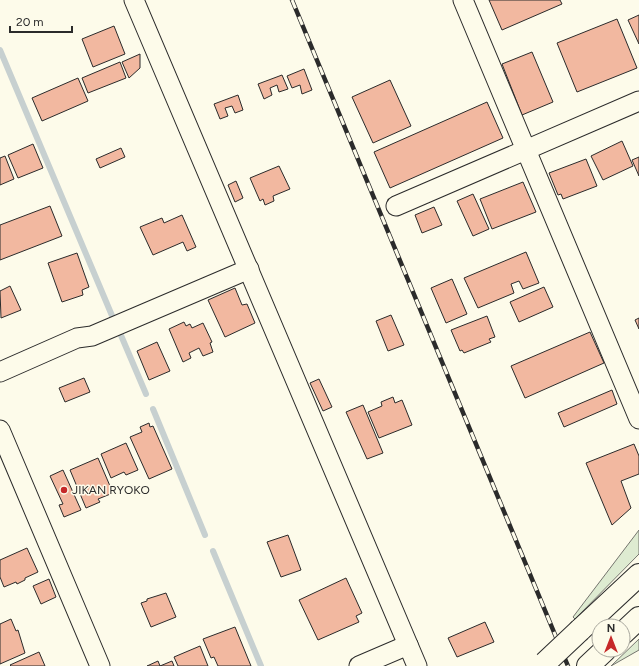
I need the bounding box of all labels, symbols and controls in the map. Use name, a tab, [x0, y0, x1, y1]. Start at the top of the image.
scale bar	[10, 8, 72, 34]
text: 20 m	[16, 15, 44, 29]
place label: JIKAN RYOKO	[72, 483, 150, 497]
marker: JIKAN RYOKO	[59, 485, 69, 495]
north arrow	[591, 618, 631, 658]
text: N	[607, 622, 615, 635]

